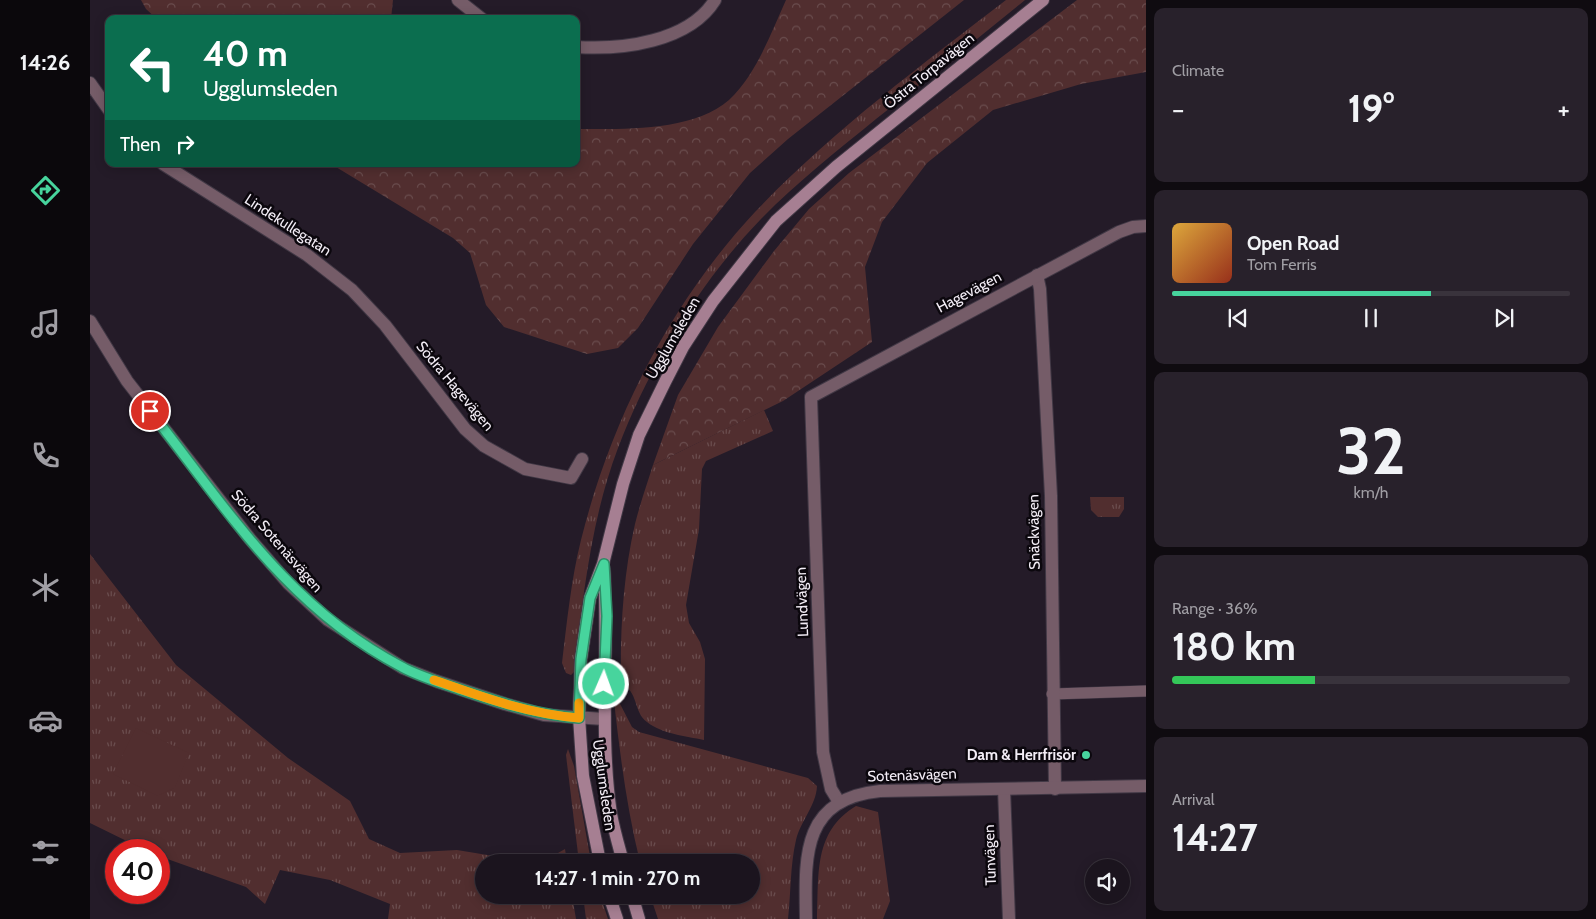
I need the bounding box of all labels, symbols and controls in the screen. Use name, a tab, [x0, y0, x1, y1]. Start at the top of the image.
street label: Östra Torpavägen	[880, 29, 978, 113]
text: 40 m	[203, 32, 288, 75]
icon: left	[120, 35, 185, 100]
text: 14:26	[20, 49, 70, 76]
text: Climate	[1172, 61, 1224, 80]
text: Ugglumsleden	[203, 75, 338, 102]
text: 19°	[1348, 85, 1394, 132]
text: −	[1172, 92, 1184, 126]
text: +	[1558, 92, 1570, 126]
icon: right	[171, 130, 199, 158]
text: Then	[120, 133, 161, 156]
icon: directions	[28, 173, 63, 208]
street label: Lindekullegatan	[241, 190, 335, 260]
text: Open Road	[1247, 232, 1339, 255]
text: Tom Ferris	[1247, 255, 1317, 274]
street label: Hagevägen	[934, 267, 1004, 317]
street label: Ugglumsleden	[642, 294, 704, 382]
icon: previous	[1224, 304, 1252, 332]
icon: pause	[1357, 304, 1385, 332]
icon: next	[1490, 304, 1518, 332]
icon: music	[28, 306, 63, 341]
street label: Södra Hagevägen	[412, 338, 498, 434]
pin	[129, 390, 171, 432]
icon: arrive	[136, 397, 164, 425]
text: 32	[1336, 411, 1406, 490]
icon: phone	[28, 438, 63, 473]
text: km/h	[1353, 483, 1389, 502]
street label: Södra Sotenäsvägen	[228, 486, 326, 596]
street label: Snäckvägen	[1024, 494, 1044, 570]
street label: Lundvägen	[792, 567, 812, 637]
icon: climate	[28, 570, 63, 605]
text: Range · 36%	[1172, 599, 1258, 618]
text: 180 km	[1172, 623, 1296, 670]
position arrow	[577, 657, 629, 709]
icon: car	[28, 703, 63, 738]
street label: Ugglumsleden	[589, 738, 619, 832]
place label: Dam & Herrfrisör	[967, 746, 1076, 764]
marker: Dam & Herrfrisör	[1080, 749, 1092, 761]
street label: Sotenäsvägen	[867, 764, 957, 786]
text: Arrival	[1172, 790, 1215, 809]
text: 14:27	[1172, 814, 1258, 861]
street label: Tunvägen	[980, 824, 1000, 886]
icon: filters	[28, 835, 63, 870]
speed limit sign: 40	[105, 839, 170, 904]
map controls	[1085, 859, 1130, 904]
button: sound	[1085, 859, 1130, 904]
text: 14:27 · 1 min · 270 m	[535, 867, 700, 890]

